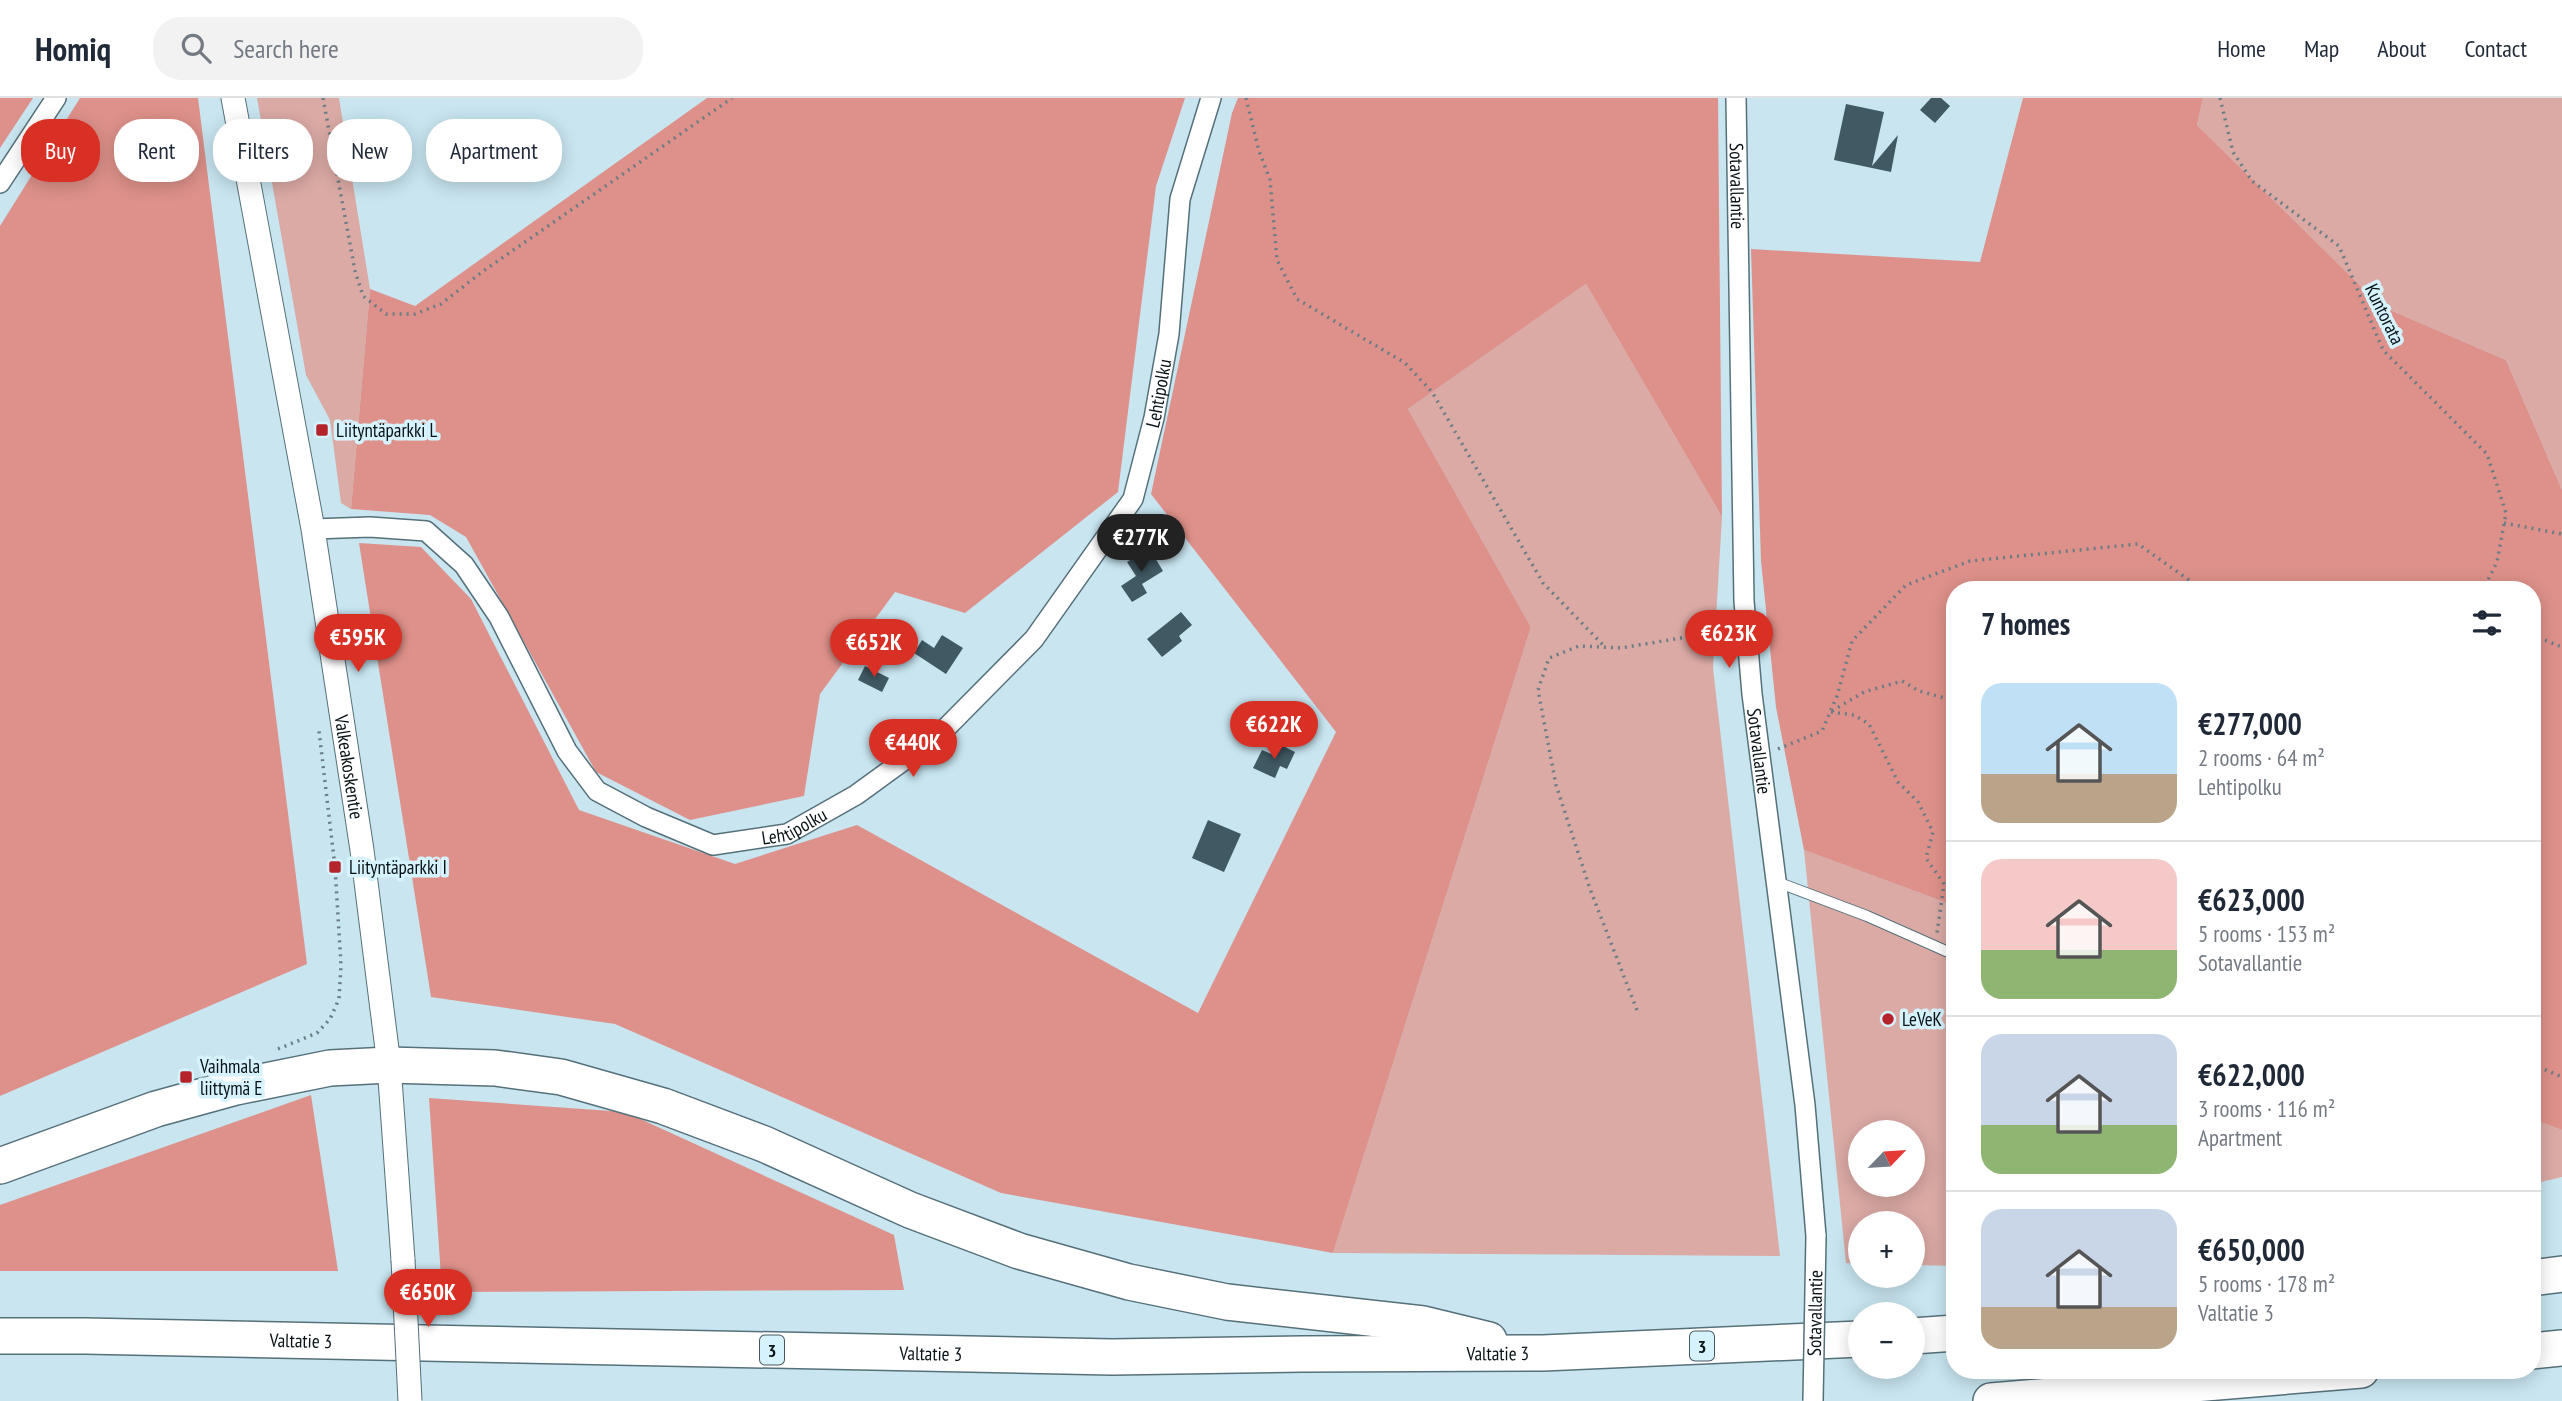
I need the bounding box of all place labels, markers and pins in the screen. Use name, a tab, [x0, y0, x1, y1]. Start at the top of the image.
place label: Liityntäparkki L	[336, 418, 438, 442]
marker: Liityntäparkki L	[314, 422, 330, 438]
pin: €277K	[1092, 514, 1190, 574]
pin: €623K	[1680, 610, 1778, 670]
pin: €595K	[309, 614, 407, 674]
pin: €652K	[825, 620, 923, 679]
pin: €622K	[1225, 702, 1323, 761]
pin: €440K	[864, 720, 962, 779]
place label: Liityntäparkki I	[349, 855, 447, 879]
marker: Liityntäparkki I	[327, 859, 343, 875]
place label: LeVeK	[1902, 1007, 1942, 1031]
marker: LeVeK	[1880, 1011, 1896, 1027]
place label: Vaihmala liittymä E	[199, 1054, 262, 1100]
marker: Vaihmala liittymä E	[178, 1069, 194, 1085]
pin: €650K	[379, 1270, 477, 1329]

